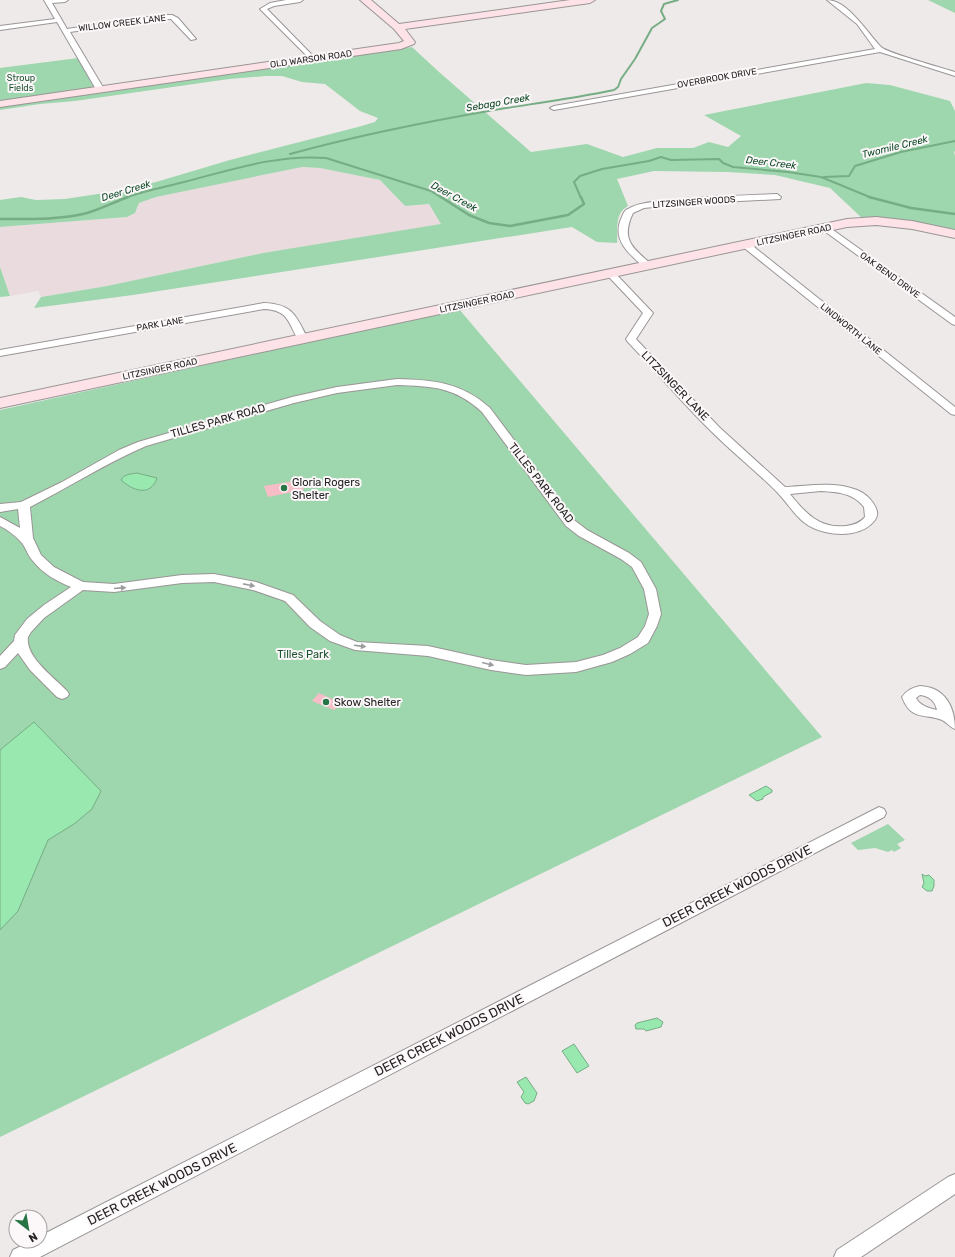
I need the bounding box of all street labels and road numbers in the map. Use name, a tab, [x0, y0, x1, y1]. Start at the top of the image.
street label: WILLOW CREEK LANE	[78, 13, 166, 33]
street label: OLD WARSON ROAD	[269, 48, 353, 70]
street label: OVERBROOK DRIVE	[676, 66, 758, 90]
street label: LITZSINGER WOODS	[652, 194, 736, 210]
street label: LITZSINGER ROAD	[756, 222, 832, 248]
street label: OAK BEND DRIVE	[858, 250, 922, 300]
street label: LITZSINGER ROAD	[439, 289, 515, 315]
street label: LINDWORTH LANE	[818, 301, 884, 357]
street label: PARK LANE	[136, 315, 184, 333]
street label: LITZSINGER LANE	[639, 349, 712, 424]
street label: LITZSINGER ROAD	[122, 356, 198, 382]
street label: TILLES PARK ROAD	[169, 401, 267, 441]
street label: TILLES PARK ROAD	[506, 440, 576, 526]
street label: DEER CREEK WOODS DRIVE	[660, 842, 814, 930]
street label: DEER CREEK WOODS DRIVE	[372, 991, 526, 1079]
street label: DEER CREEK WOODS DRIVE	[85, 1140, 239, 1228]

